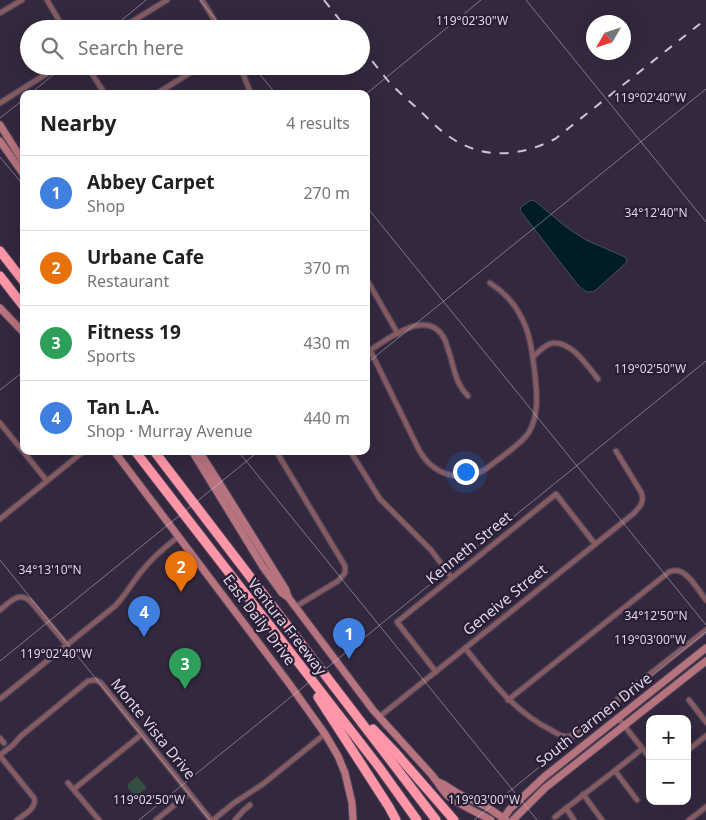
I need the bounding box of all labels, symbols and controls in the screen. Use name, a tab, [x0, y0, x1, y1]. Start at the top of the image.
text: 119°02'30"W	[436, 12, 508, 29]
north arrow	[586, 15, 631, 60]
search box	[20, 20, 370, 75]
icon: search	[38, 34, 66, 62]
text: Search here	[78, 35, 184, 61]
text: 119°02'40"W	[614, 89, 686, 106]
text: Nearby	[40, 109, 116, 137]
text: 4 results	[286, 112, 350, 134]
text: Abbey Carpet	[87, 169, 215, 195]
text: 1	[51, 182, 61, 204]
text: 270 m	[303, 182, 350, 204]
text: Shop	[87, 195, 125, 217]
text: 34°12'40"N	[624, 204, 688, 221]
text: Urbane Cafe	[87, 244, 204, 270]
text: 2	[51, 257, 61, 279]
text: 370 m	[303, 257, 350, 279]
text: Restaurant	[87, 270, 169, 292]
text: Fitness 19	[87, 319, 181, 345]
text: 3	[51, 332, 61, 354]
text: 430 m	[303, 332, 350, 354]
text: Sports	[87, 345, 135, 367]
text: 119°02'50"W	[614, 360, 686, 377]
text: Tan L.A.	[87, 394, 160, 420]
text: 4	[51, 407, 61, 429]
text: 440 m	[303, 407, 350, 429]
text: Shop · Murray Avenue	[87, 420, 253, 442]
your location	[453, 459, 479, 485]
street label: Kenneth Street	[421, 506, 516, 588]
pin: 2	[165, 551, 197, 592]
street label: Geneive Street	[458, 559, 551, 639]
text: 34°13'10"N	[18, 561, 82, 578]
street label: East Daily Drive	[219, 570, 301, 669]
street label: Ventura Freeway	[244, 574, 332, 679]
pin: 4	[128, 596, 160, 637]
text: 34°12'50"N	[624, 607, 688, 624]
pin: 1	[333, 618, 365, 659]
text: 119°03'00"W	[614, 631, 686, 648]
text: 119°02'40"W	[20, 645, 92, 662]
pin: 3	[169, 648, 201, 689]
street label: South Carmen Drive	[531, 668, 655, 771]
street label: Monte Vista Drive	[107, 674, 201, 783]
map controls	[646, 715, 691, 805]
button: +	[646, 715, 691, 760]
button: −	[646, 760, 691, 805]
text: 119°02'50"W	[113, 791, 185, 808]
text: 119°03'00"W	[448, 791, 520, 808]

